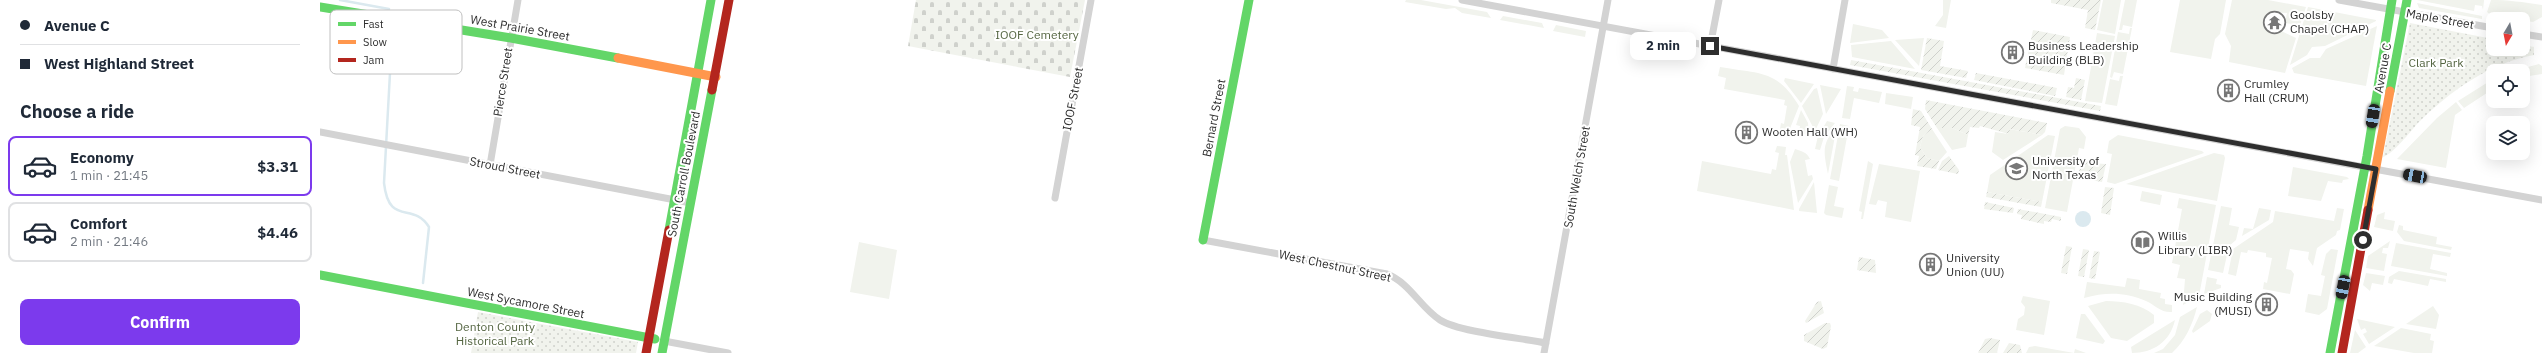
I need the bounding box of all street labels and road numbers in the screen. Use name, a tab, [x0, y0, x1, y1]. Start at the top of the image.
street label: Maple Street	[2405, 5, 2475, 32]
street label: West Prairie Street	[469, 11, 571, 44]
street label: Avenue C	[2371, 41, 2394, 94]
street label: Pierce Street	[490, 46, 515, 117]
street label: IOOF Street	[1059, 66, 1086, 132]
street label: Bernard Street	[1199, 78, 1228, 158]
street label: South Carroll Boulevard	[664, 110, 703, 238]
street label: South Welch Street	[1560, 125, 1593, 229]
street label: Stroud Street	[468, 153, 542, 182]
street label: West Chestnut Street	[1278, 246, 1393, 285]
street label: West Sycamore Street	[466, 284, 586, 321]

